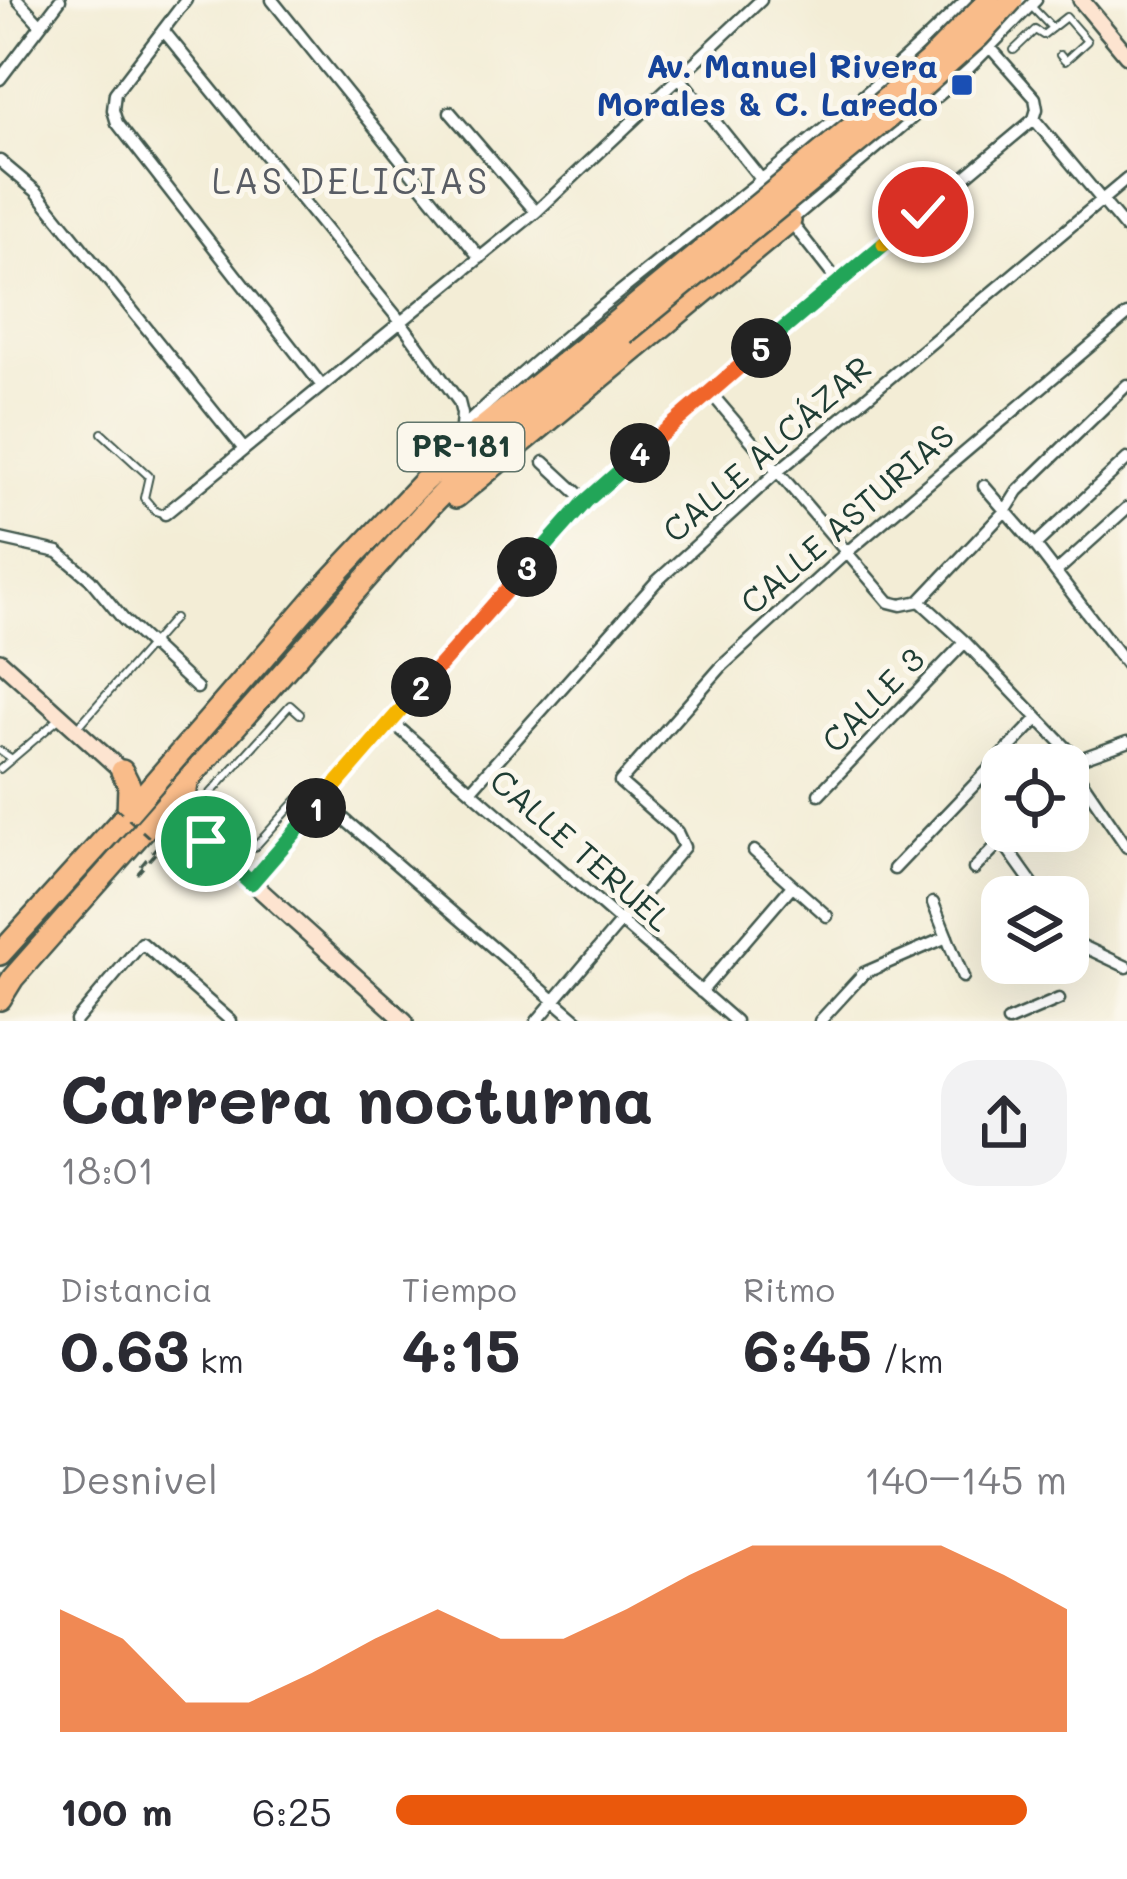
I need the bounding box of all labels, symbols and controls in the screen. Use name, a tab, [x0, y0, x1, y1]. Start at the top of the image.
place label: Av. Manuel Rivera Morales & C. Laredo	[596, 43, 938, 124]
marker: Av. Manuel Rivera Morales & C. Laredo	[949, 72, 975, 98]
district label: LAS DELICIAS	[212, 156, 490, 203]
pin	[872, 161, 974, 263]
icon: check	[890, 179, 956, 245]
pin: 5	[731, 318, 791, 378]
text: 5	[751, 326, 771, 369]
street label: CALLE ALCÁZAR	[653, 345, 880, 550]
street label: CALLE ASTURIAS	[730, 413, 962, 622]
road number: PR-181	[398, 423, 524, 471]
pin: 4	[610, 423, 670, 483]
text: 4	[630, 431, 650, 474]
pin: 3	[497, 537, 557, 597]
text: 3	[517, 545, 537, 588]
street label: CALLE 3	[811, 637, 933, 761]
pin: 2	[391, 657, 451, 717]
text: 2	[412, 665, 430, 708]
map controls	[981, 744, 1089, 984]
button: locate	[981, 744, 1089, 852]
street label: CALLE TERUEL	[482, 758, 682, 940]
pin: 1	[286, 778, 346, 838]
text: 1	[309, 786, 323, 829]
pin	[155, 790, 257, 892]
icon: arrive	[173, 808, 239, 874]
button: layers	[981, 876, 1089, 984]
text: Carrera nocturna	[60, 1055, 654, 1141]
button: share	[941, 1060, 1067, 1186]
text: 18:01	[60, 1143, 155, 1194]
text: Distancia	[60, 1267, 212, 1310]
text: Tiempo	[402, 1267, 517, 1310]
text: Ritmo	[743, 1267, 835, 1310]
text: 0.63	[60, 1310, 189, 1388]
text: 4:15	[402, 1310, 520, 1388]
text: 6:45	[743, 1310, 872, 1388]
text: km	[189, 1338, 244, 1381]
text: /km	[872, 1338, 943, 1381]
text: Desnivel	[60, 1453, 218, 1504]
text: 140–145 m	[864, 1453, 1067, 1504]
text: 100 m	[60, 1785, 172, 1836]
text: 6:25	[252, 1785, 332, 1836]

